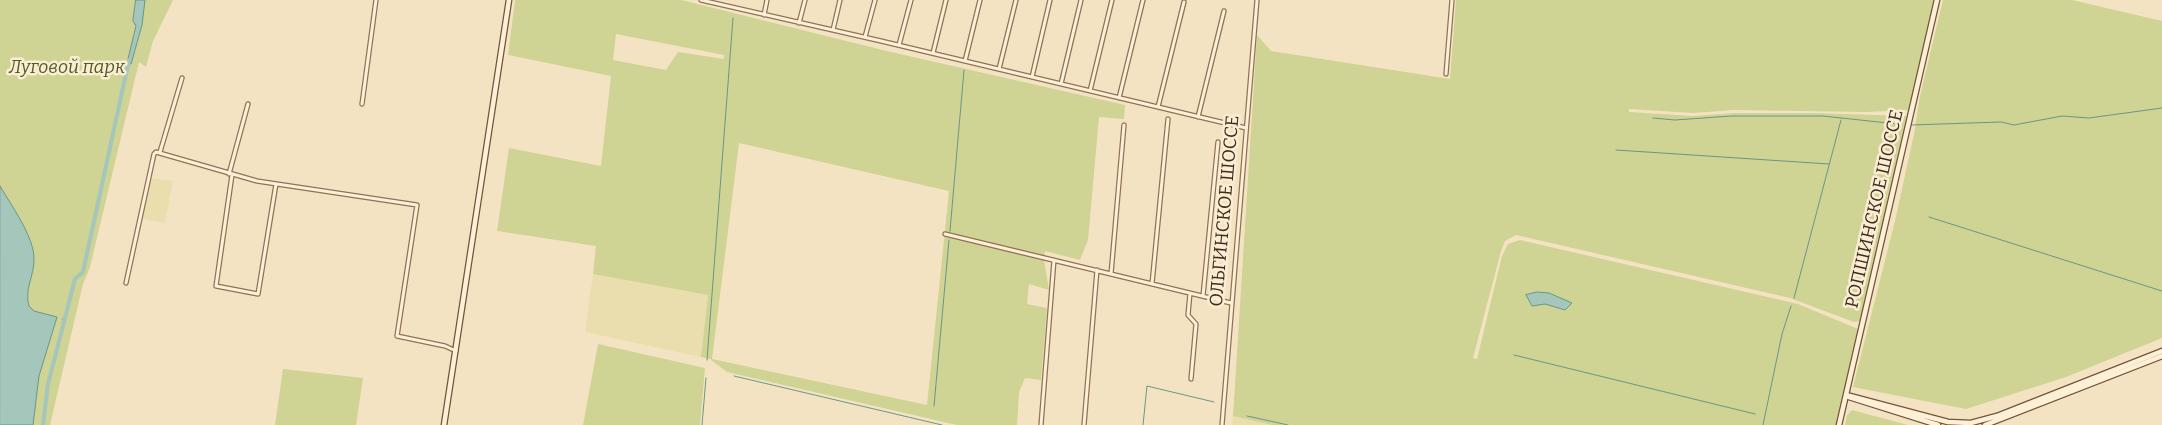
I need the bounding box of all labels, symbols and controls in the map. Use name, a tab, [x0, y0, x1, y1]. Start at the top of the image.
park label: Луговой парк	[9, 57, 125, 79]
street label: РОПШИНСКОЕ ШОССЕ	[1842, 108, 1908, 310]
street label: ОЛЬГИНСКОЕ ШОССЕ	[1206, 114, 1244, 308]

